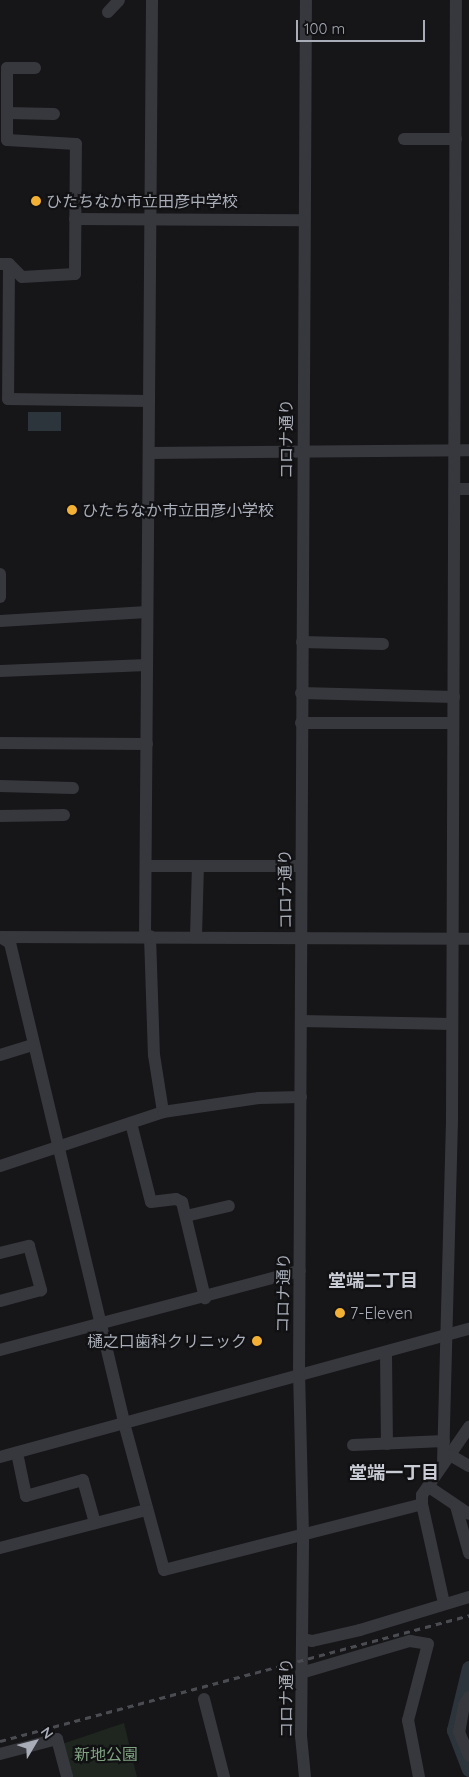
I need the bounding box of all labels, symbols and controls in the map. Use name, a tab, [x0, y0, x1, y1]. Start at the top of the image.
scale bar	[299, 10, 428, 42]
text: 100 m	[304, 19, 345, 38]
place label: ひたちなか市立田彦中学校	[46, 191, 238, 211]
marker: ひたちなか市立田彦中学校	[30, 195, 42, 207]
street label: コロナ通り	[276, 399, 296, 479]
place label: ひたちなか市立田彦小学校	[82, 500, 274, 520]
marker: ひたちなか市立田彦小学校	[66, 504, 78, 516]
street label: コロナ通り	[275, 849, 295, 929]
street label: コロナ通り	[273, 1253, 293, 1333]
district label: 堂端二丁目	[328, 1270, 418, 1292]
place label: 7-Eleven	[350, 1303, 413, 1323]
marker: 7-Eleven	[334, 1307, 346, 1319]
place label: 樋之口歯科クリニック	[87, 1331, 247, 1351]
marker: 樋之口歯科クリニック	[251, 1335, 263, 1347]
district label: 堂端一丁目	[349, 1462, 439, 1484]
street label: コロナ通り	[276, 1658, 296, 1738]
north arrow	[10, 1717, 60, 1767]
text: N	[37, 1723, 57, 1742]
park label: 新地公園	[74, 1744, 138, 1764]

